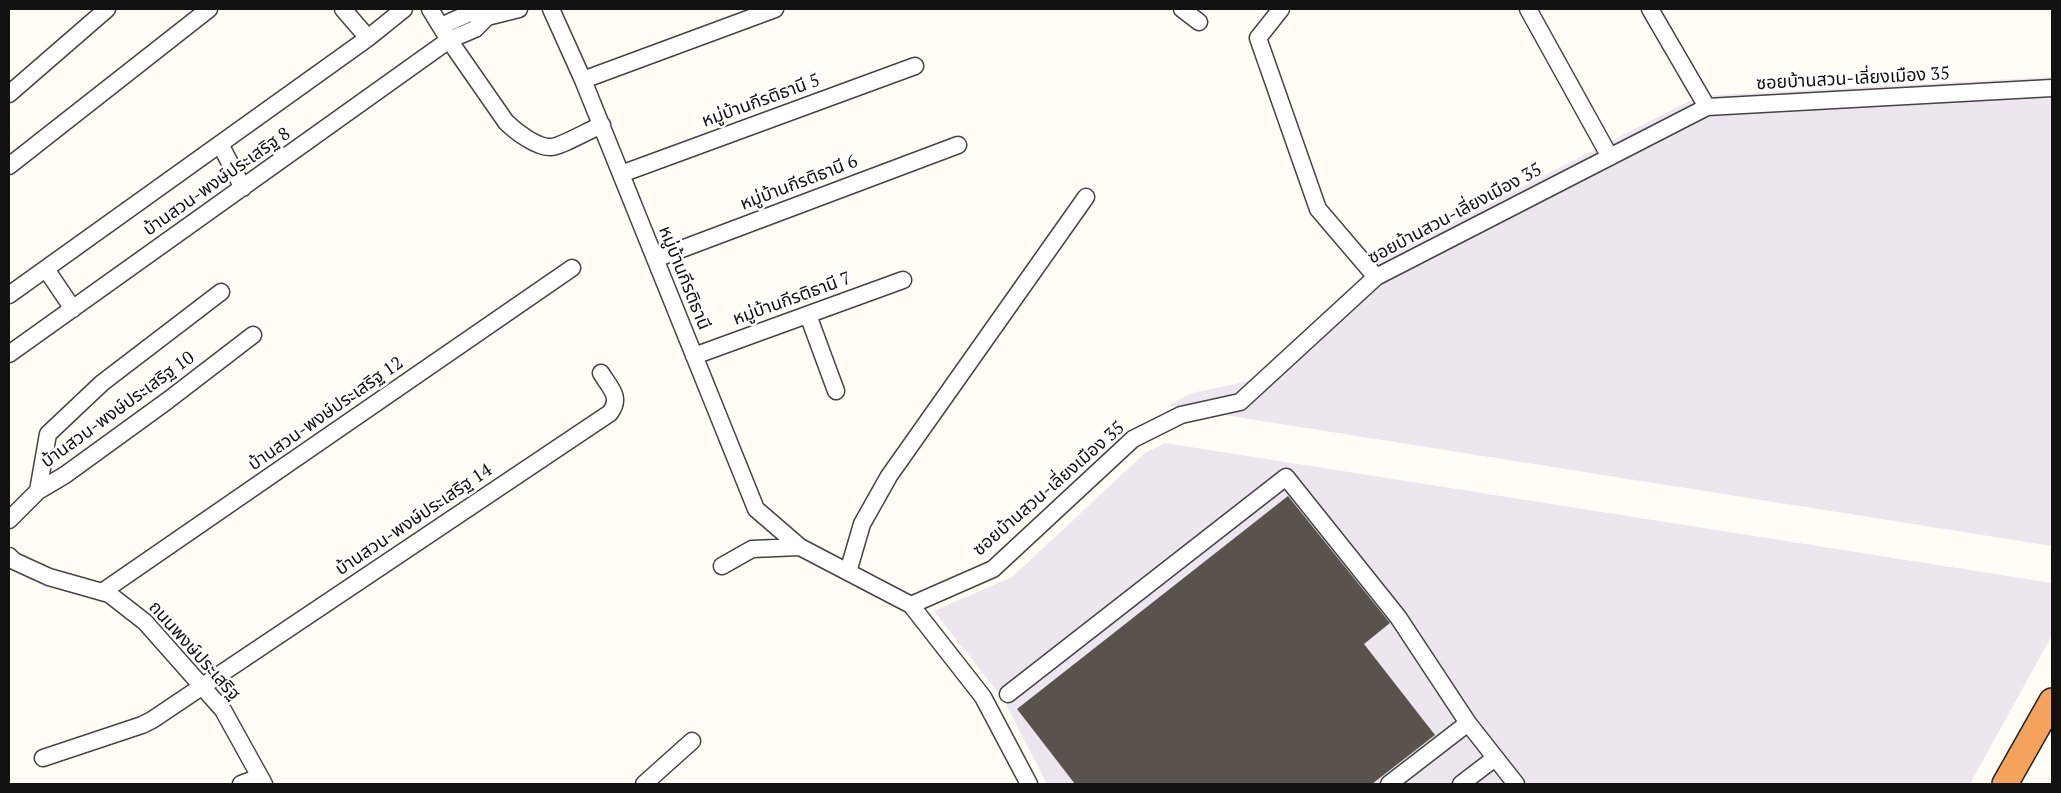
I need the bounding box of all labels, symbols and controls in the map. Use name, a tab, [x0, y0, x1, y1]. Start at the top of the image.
street label: ซอยบ้านสวน-เลี่ยงเมือง 35	[1756, 63, 1950, 95]
street label: หมู่บ้านกีรติธานี 5	[699, 70, 823, 132]
street label: บ้านสวน-พงษ์ประเสริฐ 8	[139, 123, 295, 241]
street label: หมู่บ้านกีรติธานี 6	[737, 151, 861, 215]
street label: ซอยบ้านสวน-เลี่ยงเมือง 35	[1364, 159, 1546, 269]
street label: หมู่บ้านกีรติธานี	[653, 223, 715, 333]
street label: หมู่บ้านกีรติธานี 7	[730, 268, 854, 330]
street label: บ้านสวน-พงษ์ประเสริฐ 10	[37, 347, 199, 473]
street label: บ้านสวน-พงษ์ประเสริฐ 12	[244, 352, 408, 476]
street label: ซอยบ้านสวน-เลี่ยงเมือง 35	[969, 417, 1129, 561]
street label: บ้านสวน-พงษ์ประเสริฐ 14	[332, 460, 496, 580]
street label: ถนนพงษ์ประเสริฐ	[144, 597, 244, 705]

